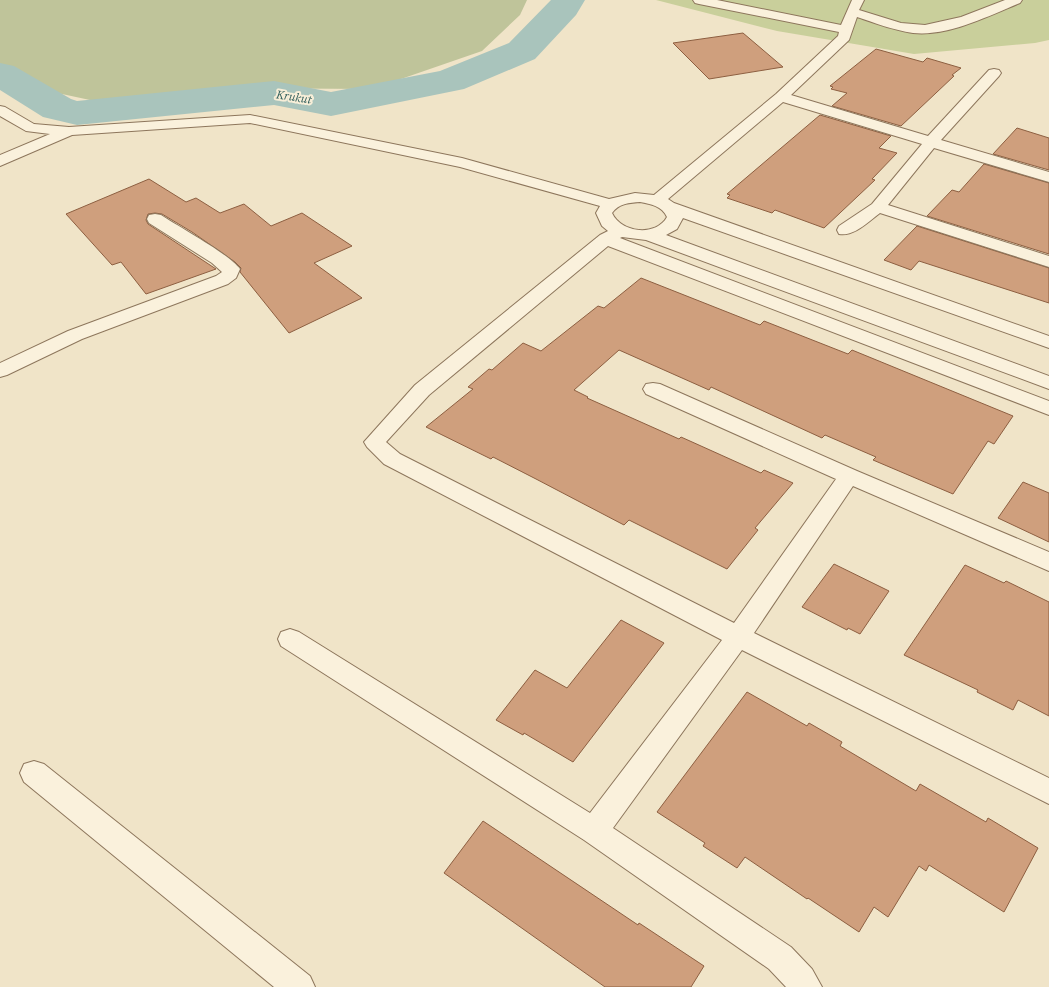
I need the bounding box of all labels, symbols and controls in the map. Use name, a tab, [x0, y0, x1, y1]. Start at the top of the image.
water label: Krukut	[274, 86, 314, 108]

